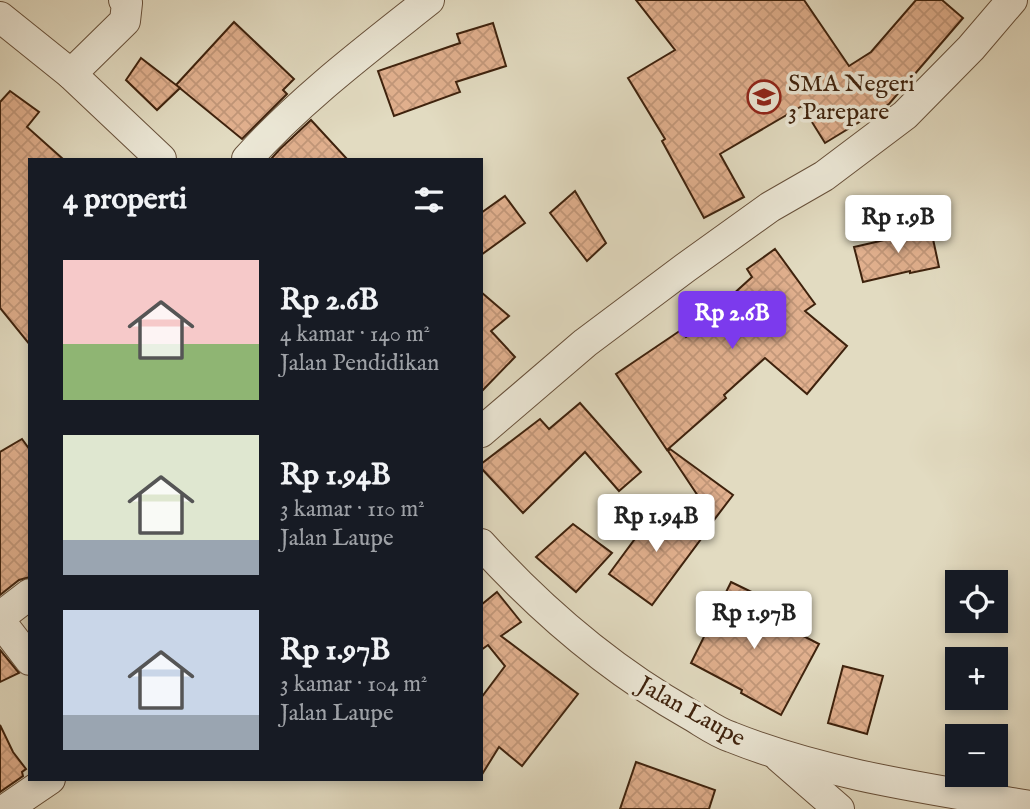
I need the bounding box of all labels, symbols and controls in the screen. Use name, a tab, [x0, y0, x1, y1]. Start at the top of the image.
place label: SMA Negeri 3 Parepare	[788, 69, 915, 128]
school or university icon: SMA Negeri 3 Parepare	[745, 78, 783, 116]
text: 4 properti	[63, 181, 187, 219]
icon: filters	[410, 181, 448, 219]
pin: Rp 1.9B	[833, 196, 963, 255]
text: Rp 1.9B	[861, 203, 935, 232]
text: Rp 2.6B	[280, 282, 379, 320]
icon: home	[119, 288, 203, 372]
pin: Rp 2.6B	[667, 292, 797, 351]
text: Rp 2.6B	[694, 299, 770, 328]
text: 4 kamar · 140 m²	[280, 320, 430, 349]
text: Jalan Pendidikan	[280, 349, 439, 378]
text: Rp 1.94B	[280, 457, 391, 495]
icon: home	[119, 463, 203, 547]
pin: Rp 1.94B	[584, 494, 728, 554]
text: 3 kamar · 110 m²	[280, 495, 425, 524]
text: Rp 1.94B	[614, 502, 698, 531]
text: Jalan Laupe	[280, 524, 393, 553]
map controls	[945, 570, 1008, 787]
button: locate	[945, 570, 1008, 633]
pin: Rp 1.97B	[682, 592, 826, 651]
text: Rp 1.97B	[712, 599, 796, 628]
text: Rp 1.97B	[280, 632, 390, 670]
icon: home	[119, 638, 203, 722]
button: +	[945, 647, 1008, 710]
street label: Jalan Laupe	[629, 669, 751, 755]
text: 3 kamar · 104 m²	[280, 670, 427, 699]
text: Jalan Laupe	[280, 699, 393, 728]
button: −	[945, 724, 1008, 787]

